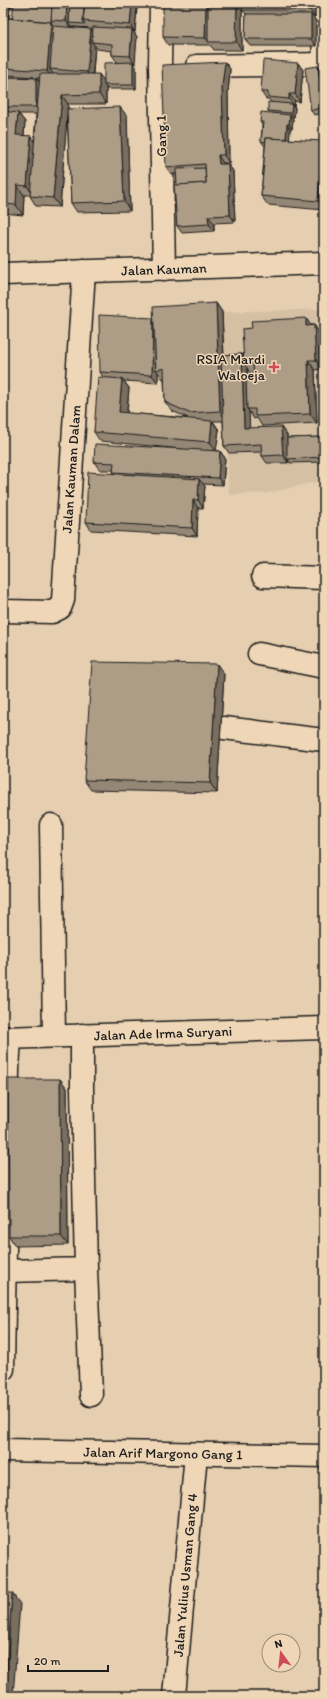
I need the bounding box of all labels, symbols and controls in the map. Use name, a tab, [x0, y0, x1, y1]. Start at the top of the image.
street label: Gang 1	[153, 115, 170, 157]
street label: Jalan Kauman	[121, 260, 207, 279]
place label: RSIA Mardi Waloeja	[196, 351, 266, 384]
marker: RSIA Mardi Waloeja	[268, 361, 280, 373]
street label: Jalan Kauman Dalam	[59, 404, 84, 534]
street label: Jalan Ade Irma Suryani	[93, 1023, 233, 1044]
street label: Jalan Arif Margono Gang 1	[83, 1444, 243, 1463]
street label: Jalan Yulius Usman Gang 4	[170, 1492, 201, 1658]
north arrow	[261, 1633, 301, 1673]
text: N	[273, 1637, 284, 1651]
scale bar	[28, 1647, 108, 1673]
text: 20 m	[34, 1654, 61, 1668]

